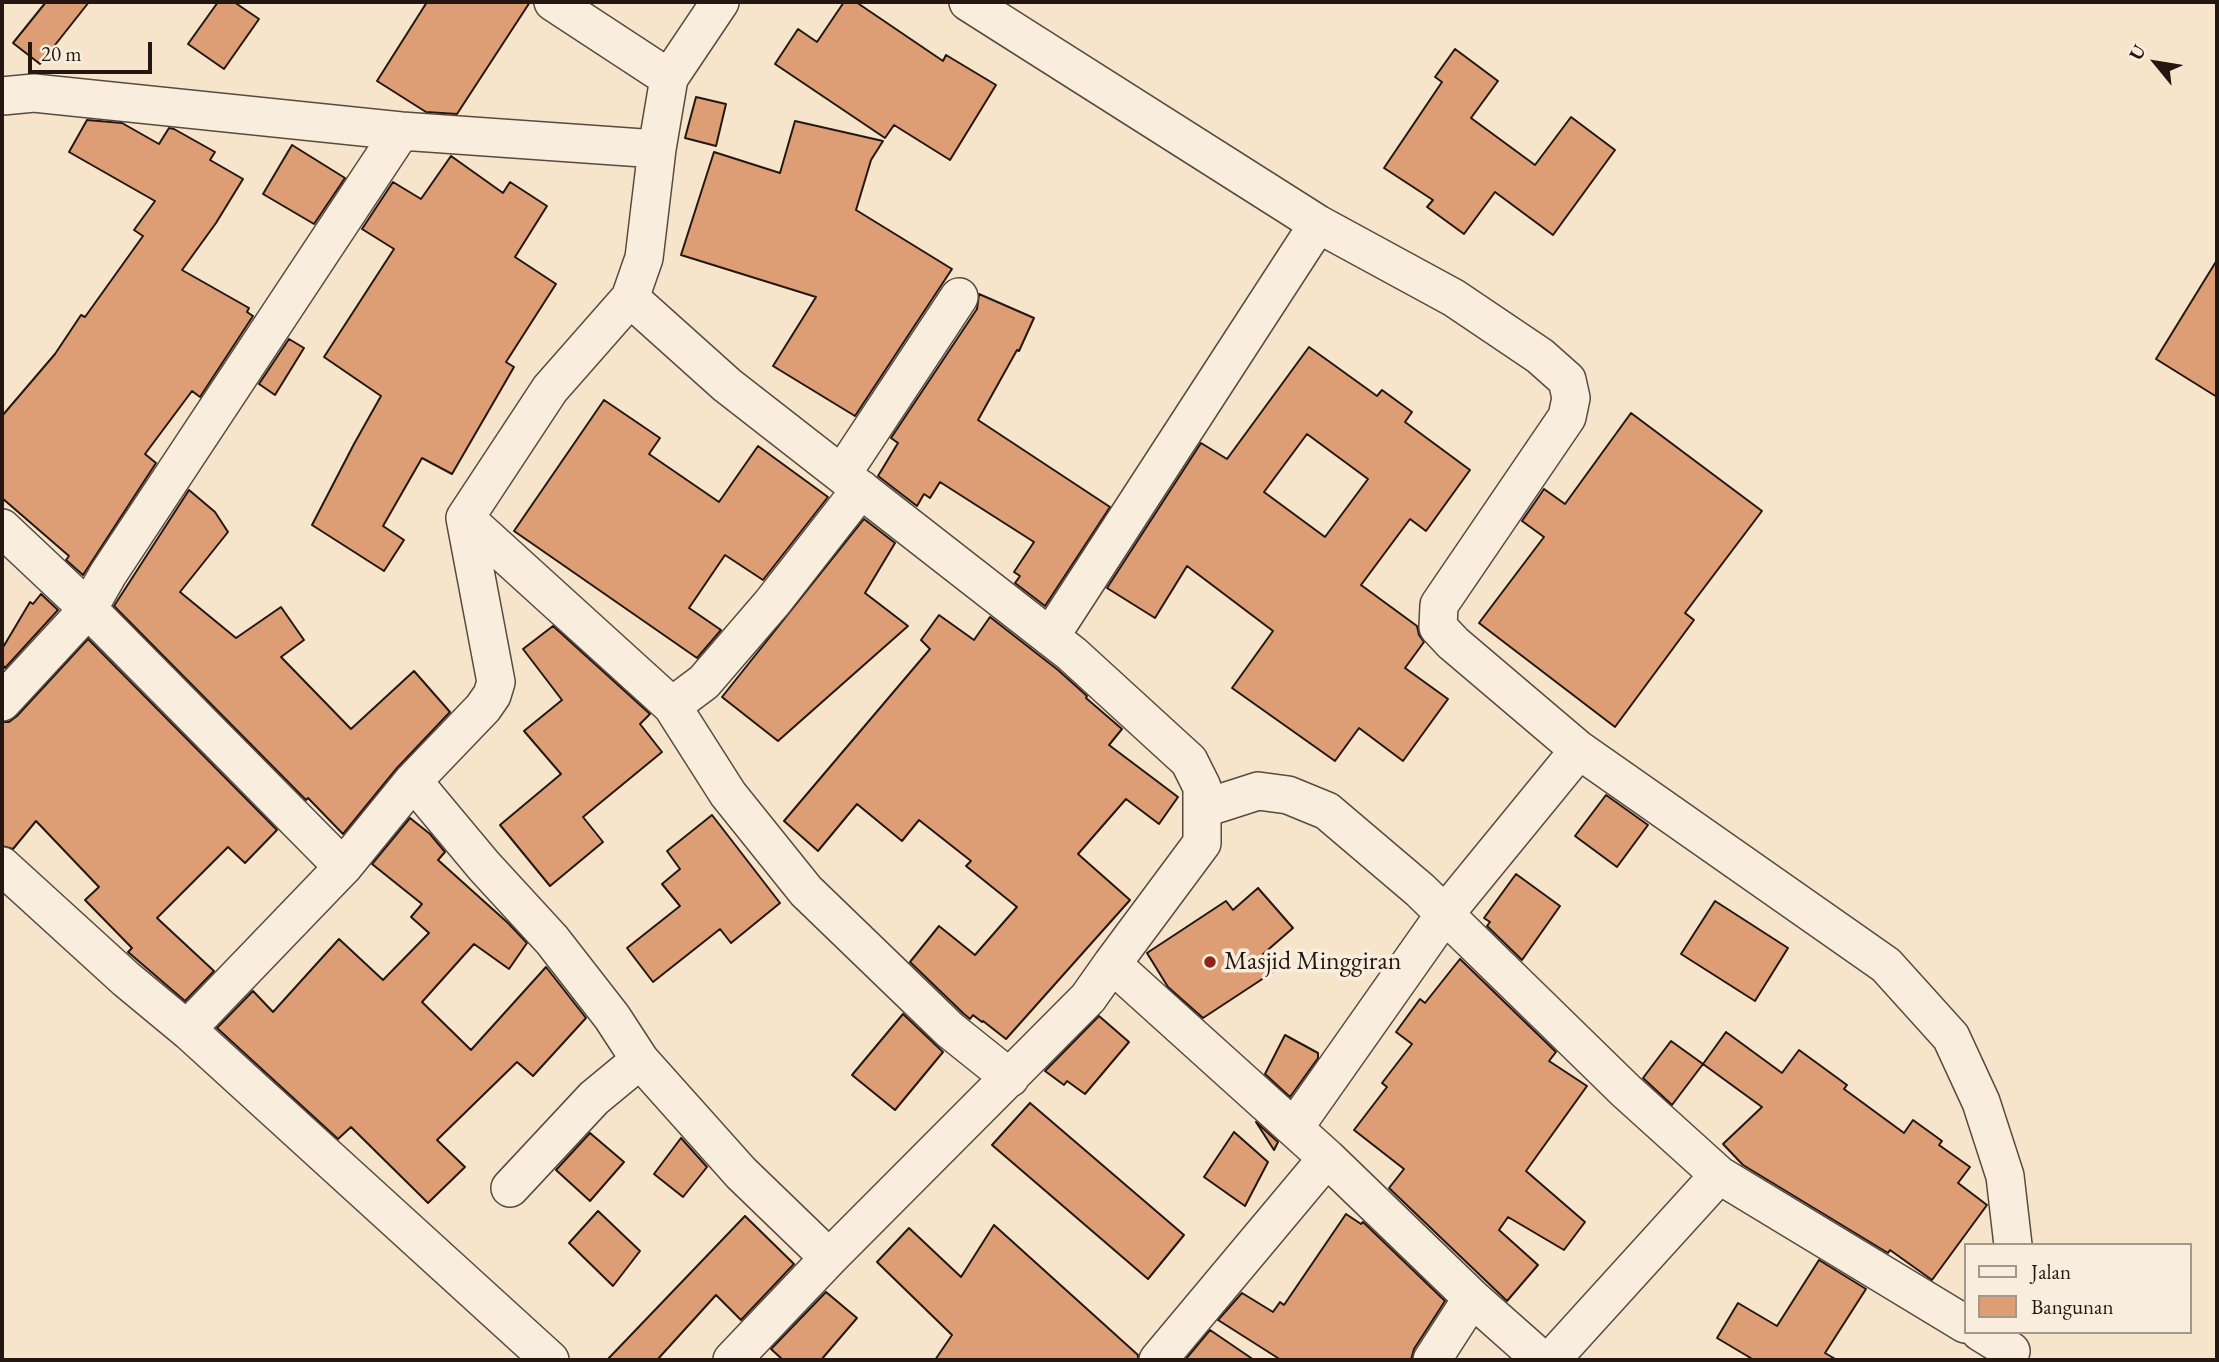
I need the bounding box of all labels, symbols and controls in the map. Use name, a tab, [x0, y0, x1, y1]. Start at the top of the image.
scale bar	[32, 28, 156, 72]
north arrow	[2121, 28, 2191, 98]
text: 20 m	[41, 40, 82, 67]
text: U	[2123, 40, 2152, 65]
place label: Masjid Minggiran	[1224, 946, 1402, 978]
marker: Masjid Minggiran	[1202, 954, 1218, 970]
legend	[1964, 1243, 2191, 1334]
text: Jalan	[2031, 1258, 2071, 1285]
text: Bangunan	[2031, 1293, 2114, 1320]

